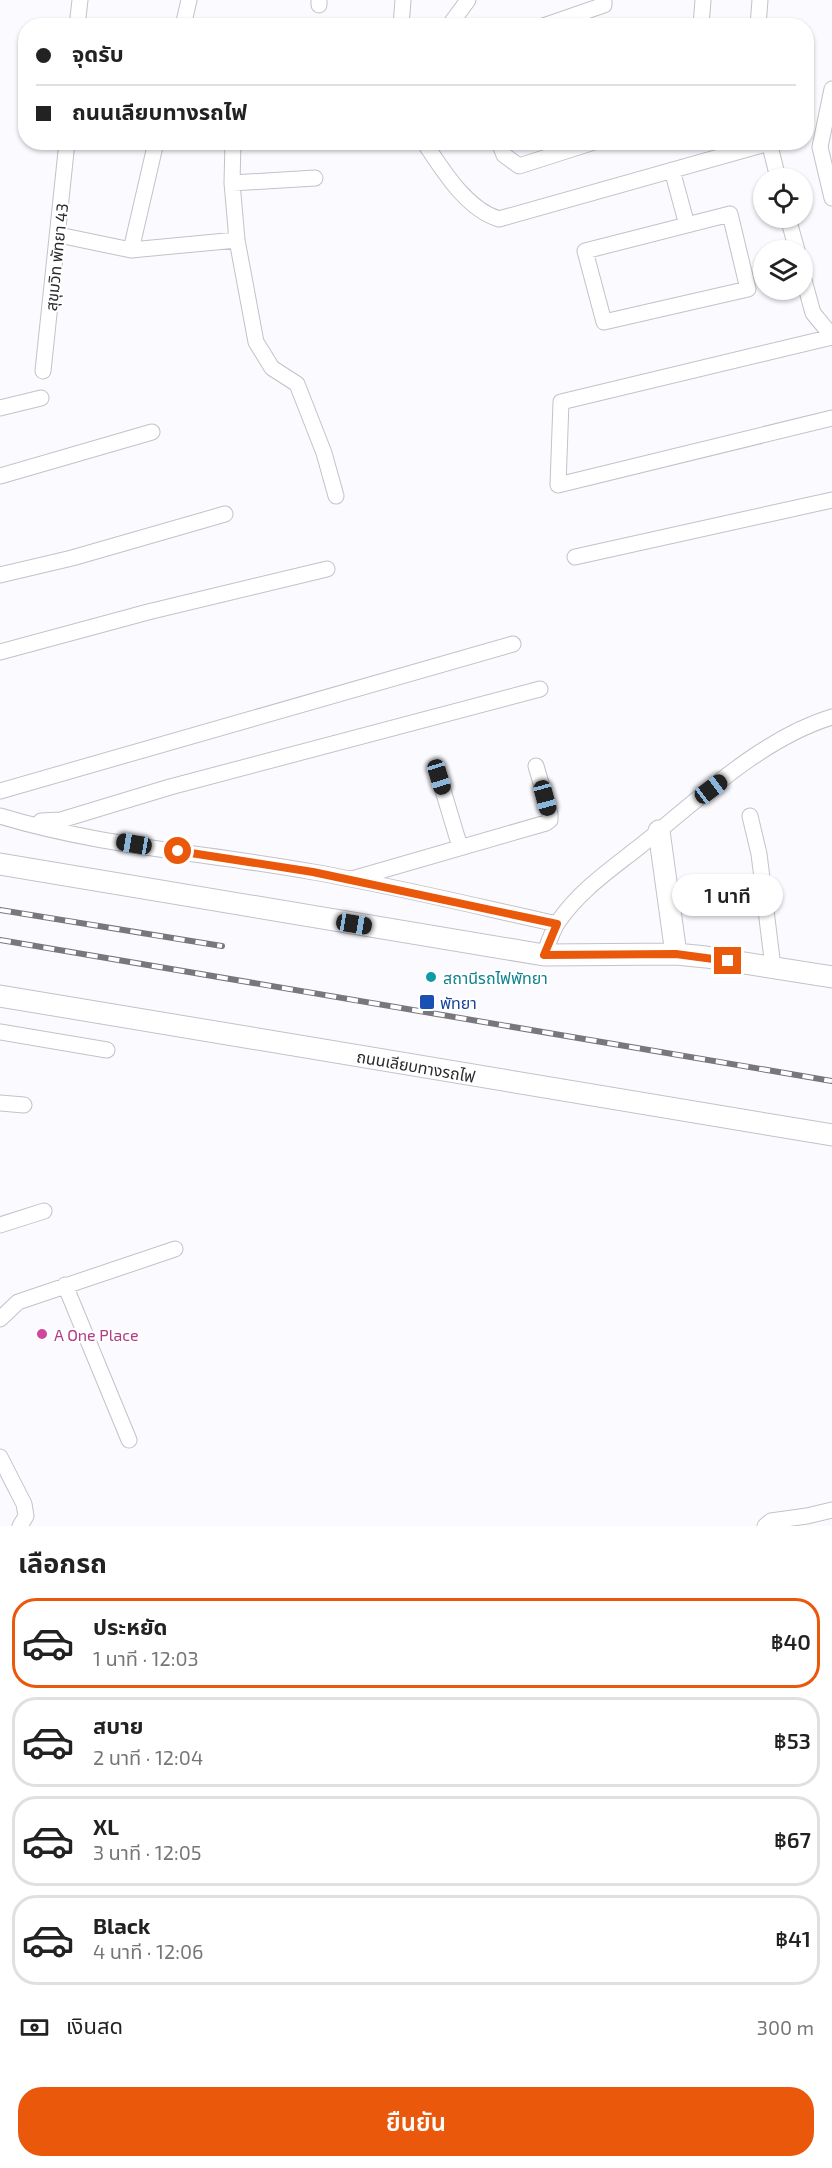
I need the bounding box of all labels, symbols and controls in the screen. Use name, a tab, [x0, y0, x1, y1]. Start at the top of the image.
text: จุดรับ	[72, 40, 124, 66]
text: ถนนเลียบทางรถไฟ	[72, 98, 247, 124]
map controls	[753, 168, 813, 300]
button: locate	[753, 168, 813, 228]
street label: สุขุมวิท พัทยา 43	[41, 202, 72, 312]
button: layers	[753, 240, 813, 300]
car	[425, 757, 453, 797]
car	[691, 771, 731, 807]
car	[532, 778, 558, 818]
car	[115, 832, 153, 856]
route start	[164, 837, 191, 864]
callout: 1 นาที	[672, 874, 783, 916]
text: 1 นาที	[704, 883, 751, 907]
car	[335, 912, 373, 936]
route end	[714, 947, 741, 974]
place label: สถานีรถไฟพัทยา	[443, 968, 548, 987]
marker: สถานีรถไฟพัทยา	[424, 970, 438, 984]
marker: พัทยา	[418, 993, 436, 1011]
place label: พัทยา	[440, 993, 477, 1012]
street label: ถนนเลียบทางรถไฟ	[355, 1046, 477, 1086]
place label: A One Place	[54, 1325, 139, 1344]
marker: A One Place	[35, 1327, 49, 1341]
text: เลือกรถ	[18, 1546, 107, 1578]
text: ประหยัด	[93, 1613, 168, 1639]
icon: car	[21, 1616, 75, 1670]
text: ฿40	[771, 1628, 811, 1654]
text: 1 นาที · 12:03	[93, 1646, 199, 1670]
text: สบาย	[93, 1712, 143, 1738]
icon: car	[21, 1715, 75, 1769]
text: ฿53	[774, 1727, 811, 1753]
text: 2 นาที · 12:04	[93, 1745, 203, 1769]
text: XL	[93, 1813, 119, 1839]
icon: car	[21, 1814, 75, 1868]
text: ฿67	[774, 1826, 811, 1852]
text: 3 นาที · 12:05	[93, 1840, 201, 1864]
text: Black	[93, 1912, 150, 1938]
icon: car	[21, 1913, 75, 1967]
text: ฿41	[775, 1925, 811, 1951]
text: 4 นาที · 12:06	[93, 1939, 203, 1963]
icon: cash	[18, 2011, 51, 2044]
text: เงินสด	[66, 2012, 123, 2038]
text: 300 m	[757, 2015, 814, 2039]
button: ยืนยัน	[18, 2087, 814, 2156]

